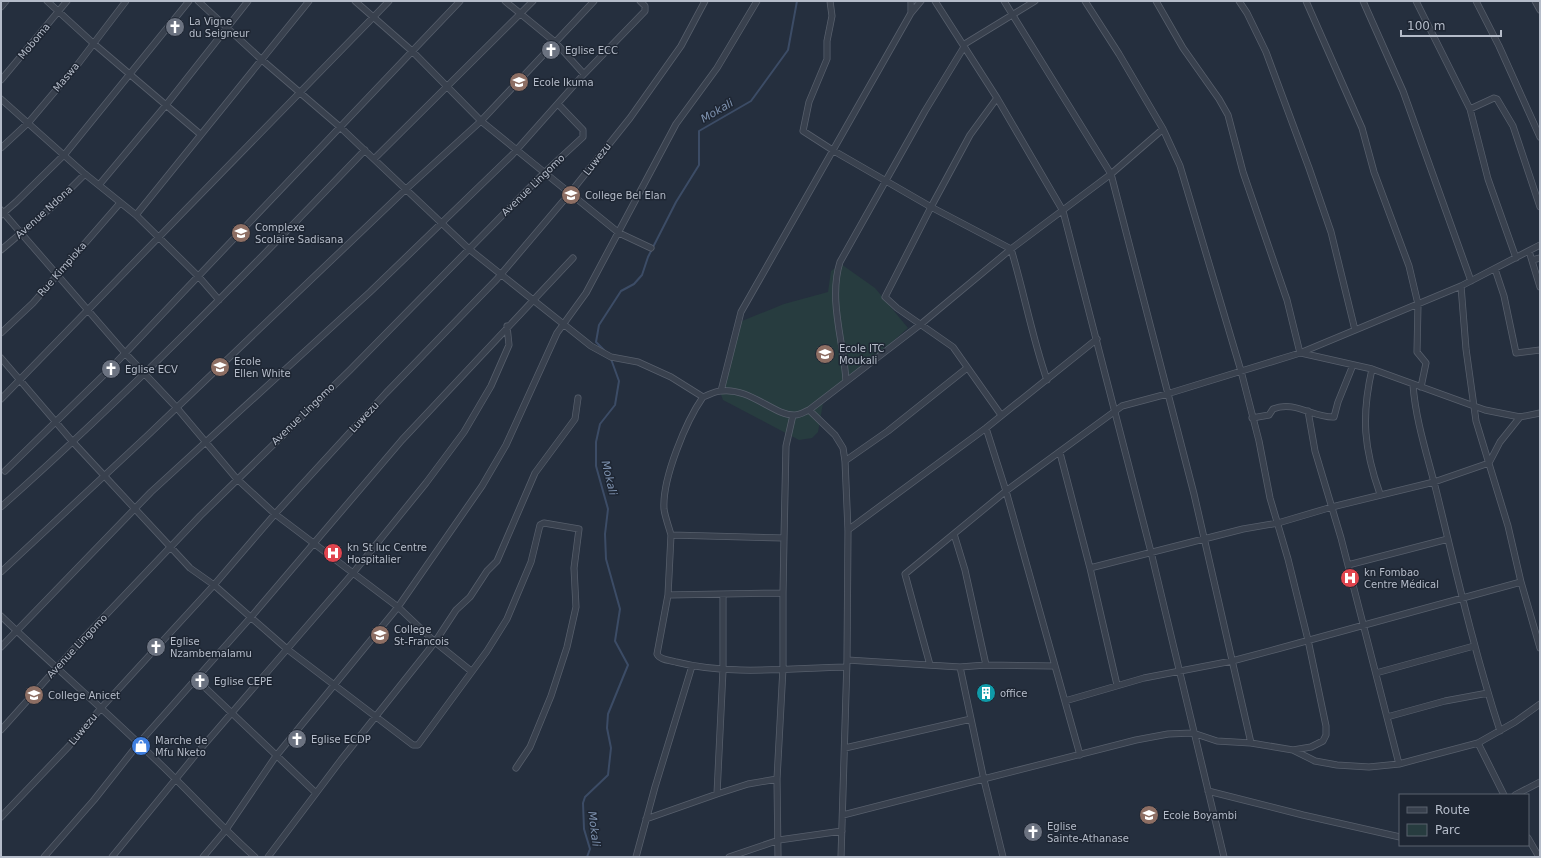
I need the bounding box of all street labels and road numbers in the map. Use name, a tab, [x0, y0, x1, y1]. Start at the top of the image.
street label: Moboma	[16, 21, 52, 61]
street label: Maswa	[51, 60, 81, 94]
street label: Luwezu	[581, 141, 613, 177]
street label: Avenue Lingomo	[499, 152, 567, 218]
street label: Avenue Ndona	[13, 184, 75, 240]
street label: Rue Kimpioka	[35, 240, 89, 298]
street label: Avenue Lingomo	[269, 381, 337, 447]
street label: Luwezu	[347, 399, 381, 435]
street label: Avenue Lingomo	[45, 612, 109, 680]
street label: Luwezu	[67, 711, 99, 747]

